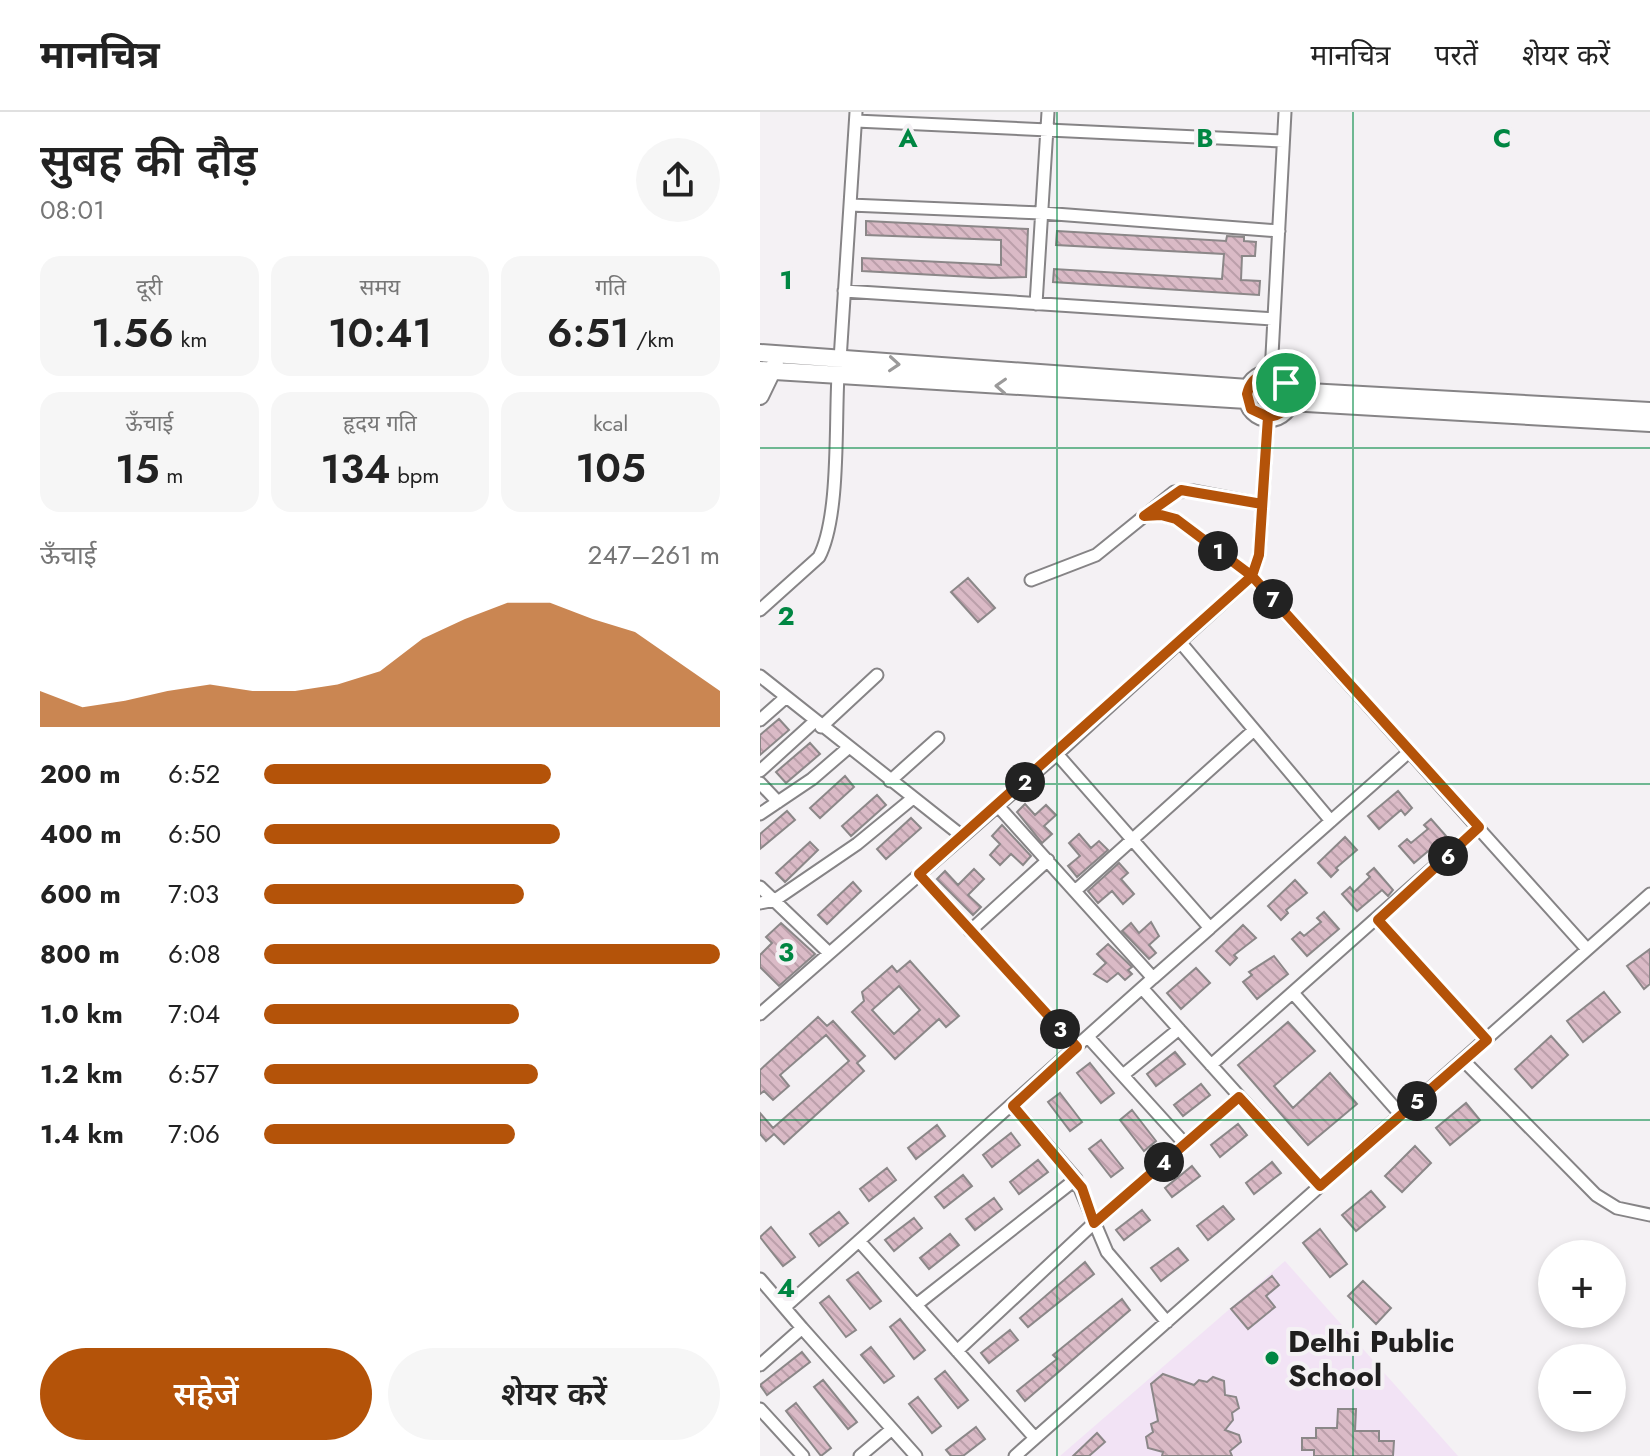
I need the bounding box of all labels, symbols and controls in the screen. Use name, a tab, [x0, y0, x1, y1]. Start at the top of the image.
text: मानचित्र	[40, 27, 160, 82]
text: मानचित्र	[1311, 35, 1391, 76]
text: परतें	[1435, 35, 1478, 76]
text: शेयर करें	[1522, 35, 1610, 76]
text: A	[897, 119, 918, 157]
text: B	[1196, 119, 1214, 157]
text: C	[1493, 119, 1511, 157]
text: सुबह की दौड़	[40, 129, 258, 193]
button: share	[636, 138, 720, 222]
text: 08:01	[40, 191, 105, 229]
text: 1	[779, 261, 793, 299]
text: दूरी	[136, 271, 163, 303]
text: समय	[360, 271, 400, 303]
text: गति	[595, 271, 626, 303]
text: 1.56	[91, 304, 174, 362]
text: 10:41	[328, 304, 432, 362]
text: 6:51	[547, 304, 630, 362]
text: km	[174, 323, 207, 355]
text: /km	[630, 323, 674, 355]
pin	[1252, 349, 1320, 417]
one-way arrow	[888, 355, 901, 372]
icon: arrive	[1264, 361, 1308, 405]
one-way arrow	[994, 378, 1007, 395]
text: ऊँचाई	[125, 407, 173, 439]
text: हृदय गति	[343, 407, 417, 439]
text: kcal	[593, 407, 628, 439]
text: 105	[576, 439, 646, 497]
text: 15	[115, 440, 160, 498]
text: 134	[321, 440, 391, 498]
text: m	[160, 459, 183, 491]
text: bpm	[391, 459, 439, 491]
pin: 1	[1198, 531, 1238, 571]
text: 1	[1212, 535, 1224, 567]
text: ऊँचाई	[40, 536, 96, 574]
text: 247–261 m	[588, 536, 720, 574]
pin: 7	[1253, 579, 1293, 619]
text: 7	[1266, 583, 1280, 615]
text: 2	[777, 597, 795, 635]
text: 200 m	[40, 755, 121, 793]
text: 6:52	[168, 755, 220, 793]
pin: 2	[1005, 762, 1045, 802]
text: 2	[1018, 766, 1032, 798]
text: 400 m	[40, 815, 122, 853]
text: 6:50	[168, 815, 221, 853]
pin: 6	[1428, 836, 1468, 876]
text: 6	[1441, 840, 1455, 872]
text: 600 m	[40, 875, 121, 913]
text: 7:03	[168, 875, 219, 913]
text: 3	[778, 933, 794, 971]
text: 800 m	[40, 935, 120, 973]
text: 6:08	[168, 935, 221, 973]
text: 1.0 km	[40, 995, 123, 1033]
text: 7:04	[168, 995, 220, 1033]
pin: 3	[1040, 1009, 1080, 1049]
text: 3	[1053, 1013, 1067, 1045]
text: 1.2 km	[40, 1055, 123, 1093]
text: 6:57	[168, 1055, 219, 1093]
pin: 5	[1397, 1081, 1437, 1121]
text: 5	[1410, 1085, 1424, 1117]
text: 1.4 km	[40, 1115, 124, 1153]
text: 7:06	[168, 1115, 220, 1153]
pin: 4	[1144, 1142, 1184, 1182]
text: 4	[1156, 1146, 1172, 1178]
map controls	[1538, 1240, 1626, 1432]
button: +	[1538, 1240, 1626, 1328]
text: 4	[777, 1269, 795, 1307]
place label: Delhi Public School	[1288, 1320, 1455, 1397]
button: −	[1538, 1344, 1626, 1432]
button: सहेजें	[40, 1348, 372, 1440]
button: शेयर करें	[388, 1348, 720, 1440]
marker: Delhi Public School	[1263, 1349, 1281, 1367]

